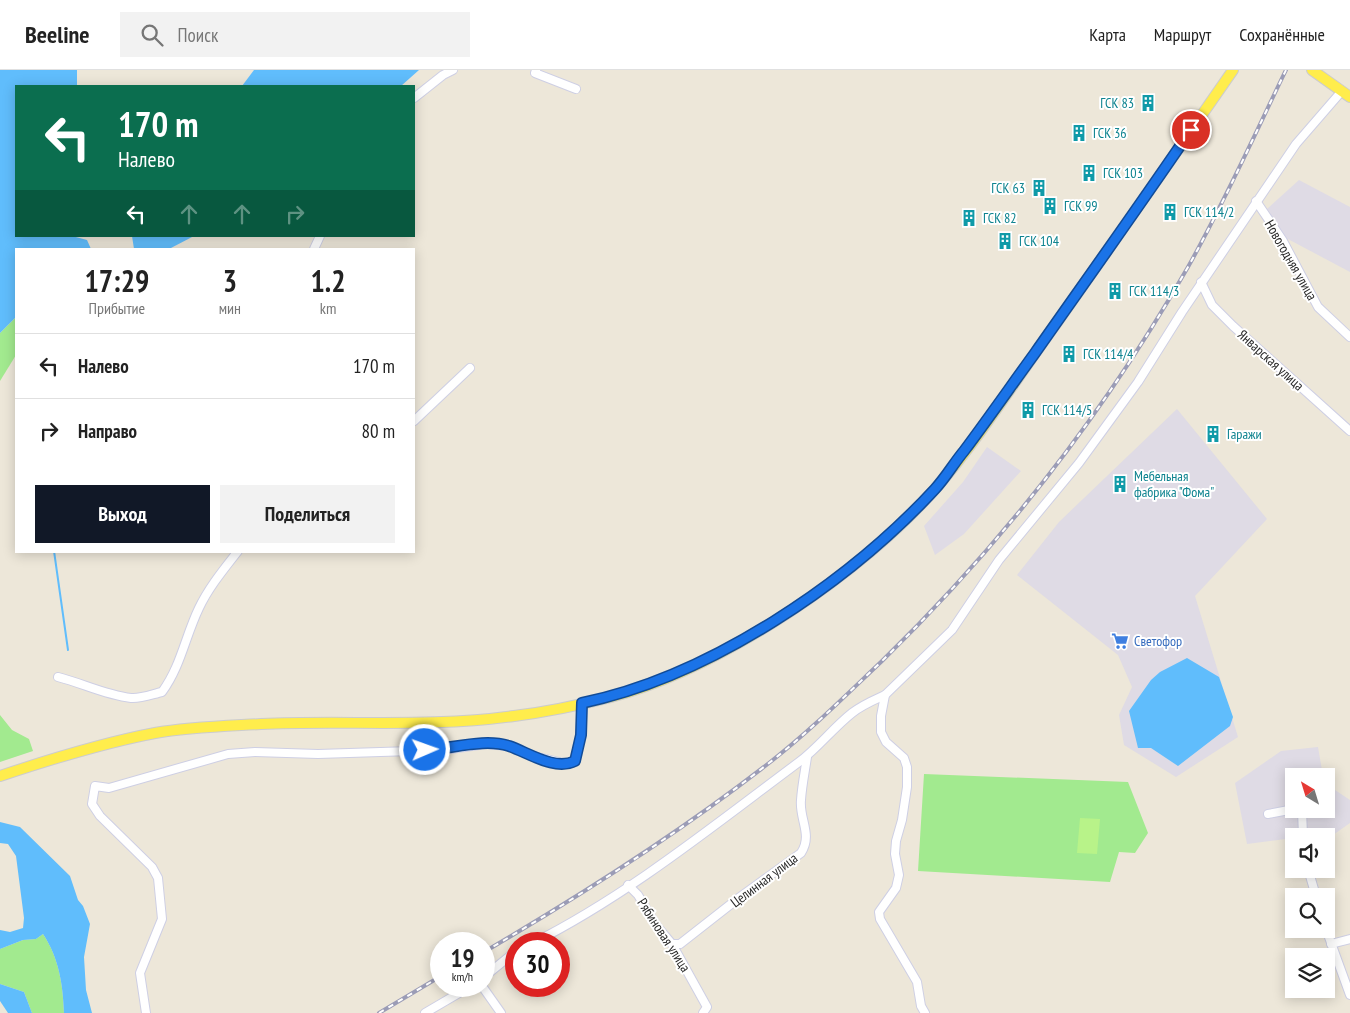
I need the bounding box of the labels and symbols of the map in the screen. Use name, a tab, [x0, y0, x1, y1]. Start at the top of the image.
building icon: ГСК 83	[1138, 93, 1158, 113]
place label: ГСК 83	[1100, 94, 1134, 112]
pin	[1170, 109, 1212, 151]
building icon: ГСК 36	[1069, 123, 1089, 143]
place label: ГСК 36	[1093, 124, 1127, 142]
building icon: ГСК 103	[1079, 163, 1099, 183]
place label: ГСК 103	[1103, 164, 1143, 182]
building icon: ГСК 63	[1029, 178, 1049, 198]
place label: ГСК 63	[991, 179, 1025, 197]
building icon: ГСК 99	[1040, 196, 1060, 216]
place label: ГСК 99	[1064, 197, 1098, 215]
building icon: ГСК 114/2	[1160, 202, 1180, 222]
place label: ГСК 114/2	[1184, 203, 1234, 221]
building icon: ГСК 82	[959, 208, 979, 228]
place label: ГСК 82	[983, 209, 1017, 227]
street label: Новогодняя улица	[1261, 217, 1321, 303]
building icon: ГСК 104	[995, 231, 1015, 251]
place label: ГСК 104	[1019, 232, 1060, 250]
building icon: ГСК 114/3	[1105, 281, 1125, 301]
place label: ГСК 114/3	[1129, 282, 1179, 300]
street label: Январская улица	[1234, 326, 1308, 394]
building icon: ГСК 114/4	[1059, 344, 1079, 364]
place label: ГСК 114/4	[1083, 345, 1134, 363]
building icon: ГСК 114/5	[1018, 400, 1038, 420]
place label: ГСК 114/5	[1042, 401, 1092, 419]
building icon: Гаражи	[1203, 424, 1223, 444]
place label: Гаражи	[1227, 425, 1262, 443]
place label: Мебельная фабрика "Фома"	[1134, 467, 1214, 501]
building icon: Мебельная фабрика "Фома"	[1110, 474, 1130, 494]
supermarket icon: Светофор	[1110, 631, 1130, 651]
place label: Светофор	[1134, 632, 1182, 650]
position arrow	[398, 723, 450, 775]
north arrow	[1285, 768, 1335, 818]
street label: Целинная улица	[727, 849, 801, 911]
street label: Рябиновая улица	[633, 895, 695, 975]
speed limit sign: 30	[505, 932, 570, 997]

